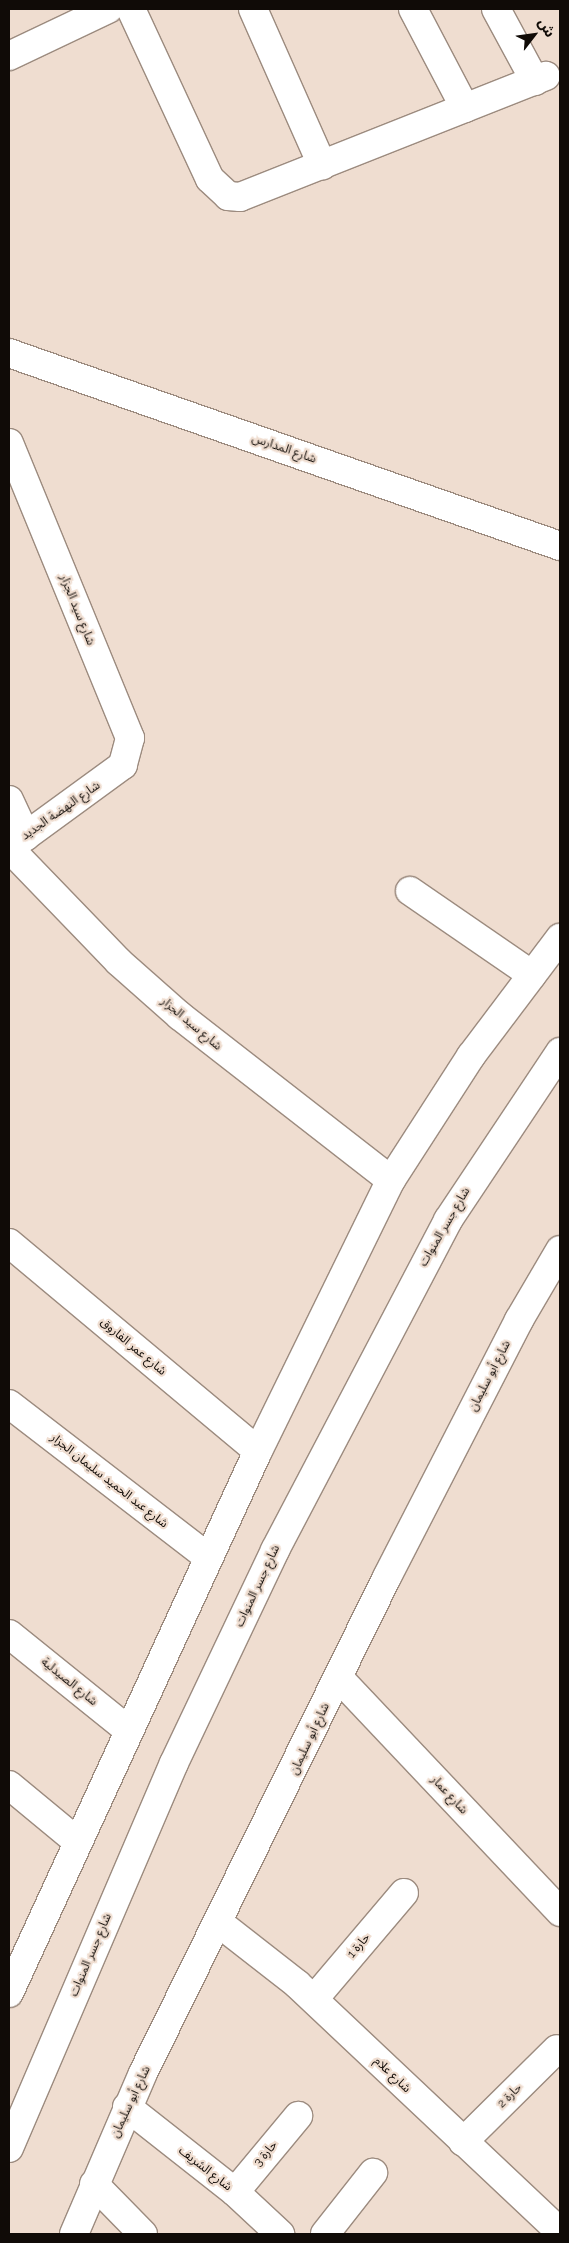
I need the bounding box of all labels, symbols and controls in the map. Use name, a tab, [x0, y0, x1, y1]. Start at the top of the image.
north arrow	[509, 10, 559, 60]
text: ش	[535, 15, 559, 40]
street label: شارع المدارس	[250, 431, 318, 467]
street label: شارع سيد الجزار	[56, 572, 98, 648]
street label: شارع النهضة الجديد	[19, 778, 103, 844]
street label: شارع سيد الجزار	[158, 994, 224, 1054]
street label: شارع جسر المنوات	[417, 1185, 473, 1269]
street label: شارع عمر الفاروق	[97, 1315, 169, 1379]
street label: شارع أبو سليمان	[466, 1338, 514, 1414]
street label: شارع عبد الحميد سليمان الجزار	[47, 1431, 171, 1531]
street label: شارع جسر المنوات	[233, 1543, 283, 1629]
street label: شارع الصيدلية	[38, 1655, 100, 1709]
street label: شارع أبو سليمان	[287, 1701, 333, 1777]
street label: شارع عمار	[428, 1773, 470, 1817]
street label: شارع جسر المنوات	[67, 1911, 115, 1999]
street label: حارة 1	[345, 1931, 373, 1961]
street label: شارع علام	[371, 2054, 413, 2096]
street label: شارع أبو سليمان	[108, 2064, 154, 2140]
street label: حارة 2	[495, 2081, 525, 2111]
street label: حارة 3	[251, 2138, 281, 2170]
street label: شارع الشريف	[175, 2144, 235, 2194]

